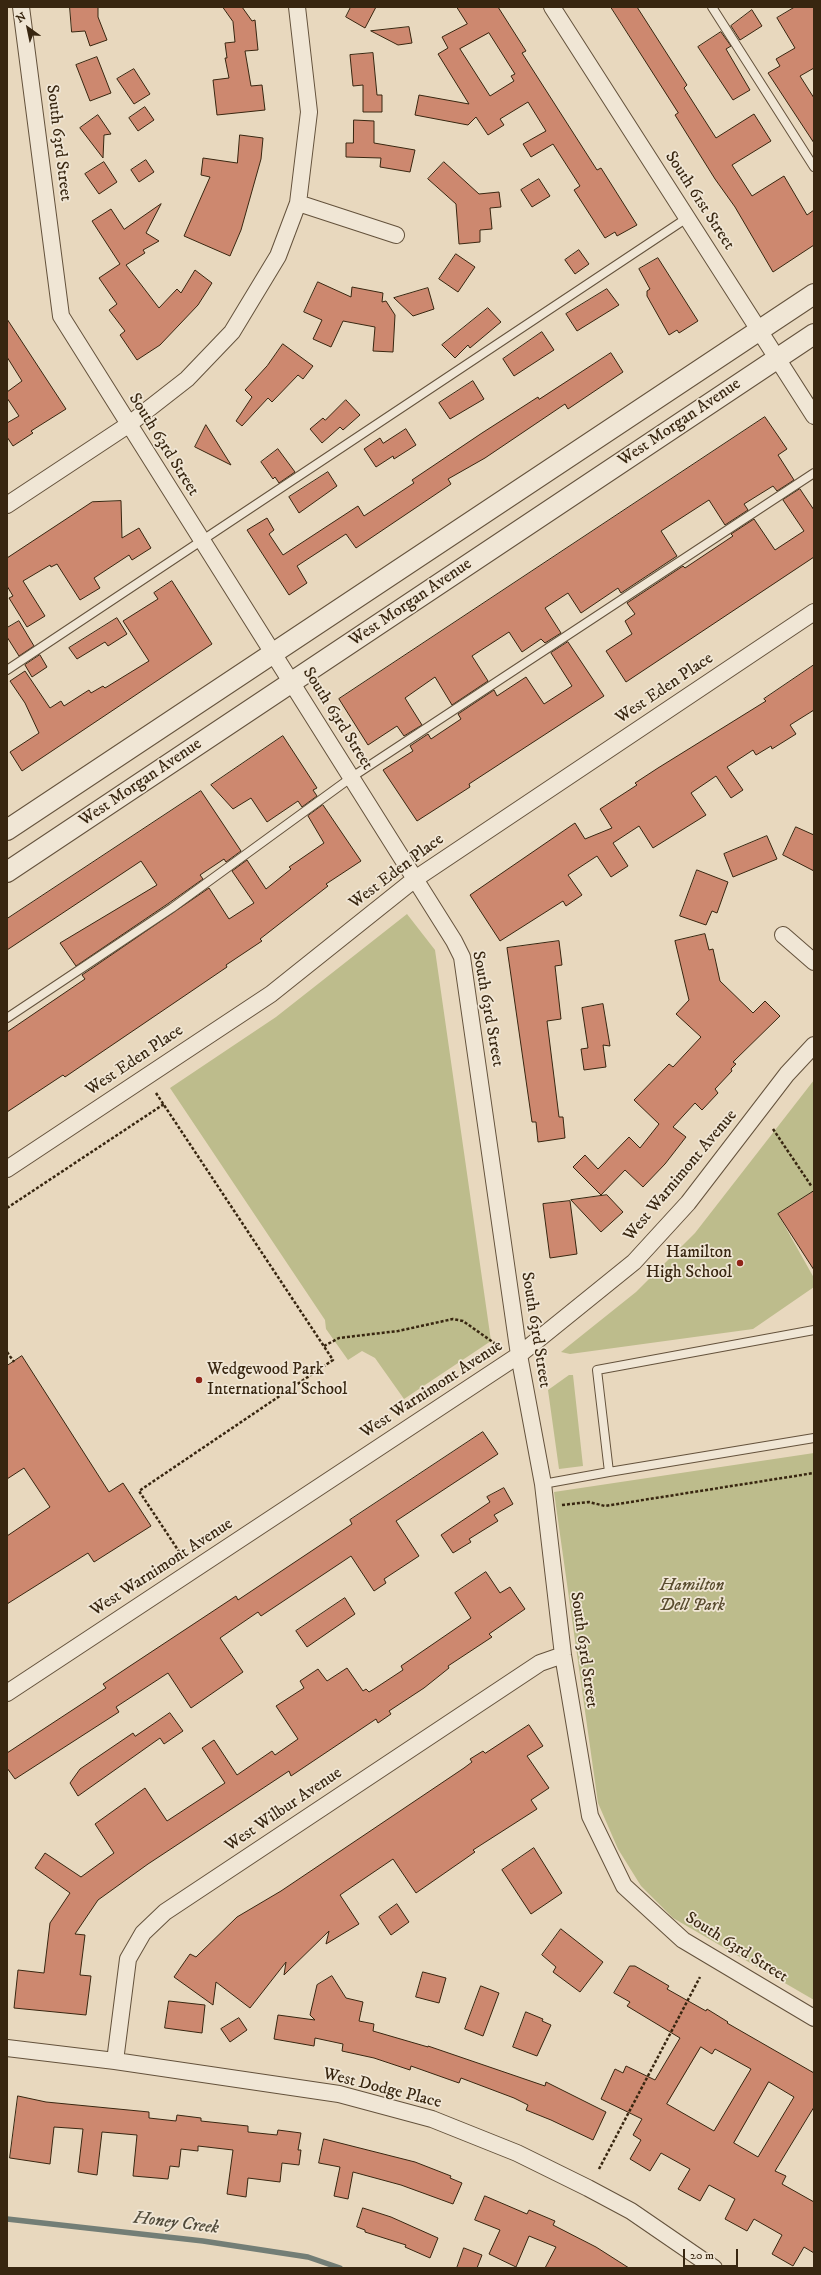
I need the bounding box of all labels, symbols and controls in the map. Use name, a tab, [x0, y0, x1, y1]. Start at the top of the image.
north arrow	[8, 8, 48, 48]
text: N	[14, 10, 29, 26]
street label: South 63rd Street	[41, 84, 75, 202]
street label: South 61st Street	[660, 148, 738, 254]
street label: West Morgan Avenue	[615, 374, 745, 472]
street label: South 63rd Street	[123, 390, 203, 500]
street label: West Morgan Avenue	[346, 554, 476, 652]
street label: West Eden Place	[612, 649, 718, 729]
street label: South 63rd Street	[297, 664, 377, 774]
street label: West Morgan Avenue	[76, 734, 206, 832]
street label: West Eden Place	[346, 830, 448, 914]
street label: South 63rd Street	[467, 950, 507, 1068]
street label: West Eden Place	[82, 1021, 188, 1101]
street label: West Warnimont Avenue	[620, 1106, 742, 1246]
place label: Hamilton High School	[646, 1243, 732, 1283]
marker: Hamilton High School	[735, 1258, 745, 1268]
street label: South 63rd Street	[516, 1271, 554, 1389]
street label: West Warnimont Avenue	[357, 1336, 507, 1444]
place label: Wedgewood Park International School	[207, 1360, 347, 1400]
marker: Wedgewood Park International School	[194, 1375, 204, 1385]
street label: West Warnimont Avenue	[87, 1514, 237, 1622]
park label: Hamilton Dell Park	[659, 1576, 725, 1616]
street label: South 63rd Street	[565, 1591, 601, 1709]
street label: West Wilbur Avenue	[222, 1763, 346, 1857]
street label: South 63rd Street	[681, 1908, 791, 1988]
street label: West Dodge Place	[321, 2064, 443, 2114]
water label: Honey Creek	[132, 2208, 220, 2240]
scale bar	[685, 2241, 740, 2267]
text: 20 m	[690, 2248, 714, 2263]

